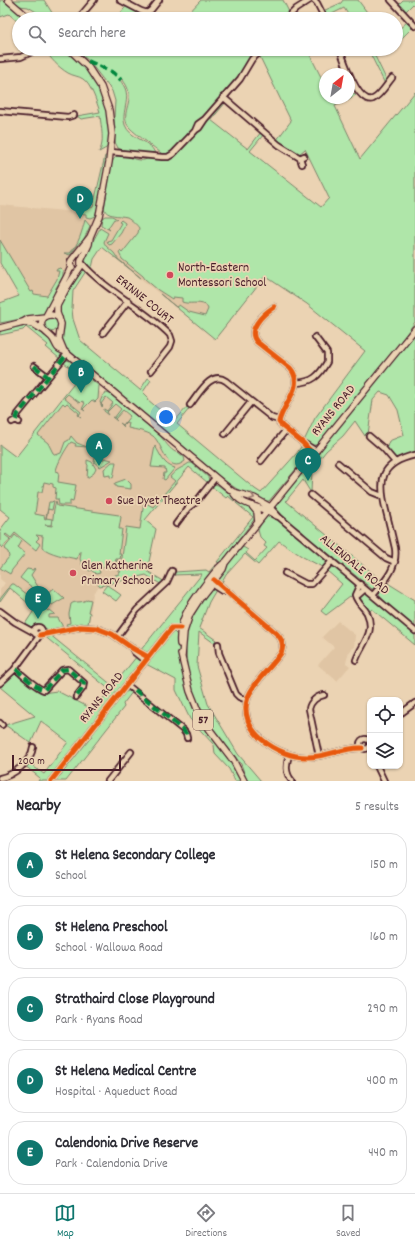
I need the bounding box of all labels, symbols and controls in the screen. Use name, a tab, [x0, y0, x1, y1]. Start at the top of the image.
search box	[12, 12, 403, 56]
icon: search	[26, 23, 48, 45]
text: Search here	[58, 23, 126, 45]
north arrow	[319, 68, 355, 104]
pin: D	[67, 186, 93, 219]
place label: North-Eastern Montessori School	[178, 259, 266, 293]
marker: North-Eastern Montessori School	[165, 270, 175, 280]
street label: ERINNE COURT	[111, 271, 177, 329]
pin: B	[68, 360, 94, 393]
street label: RYANS ROAD	[307, 381, 361, 441]
your location	[156, 407, 176, 427]
pin: A	[86, 433, 112, 466]
pin: C	[295, 448, 321, 481]
place label: Sue Dyet Theatre	[117, 492, 201, 511]
one-way arrow	[248, 493, 255, 501]
marker: Sue Dyet Theatre	[104, 496, 114, 506]
street label: ALLENDALE ROAD	[315, 530, 393, 600]
place label: Glen Katherine Primary School	[81, 557, 154, 591]
marker: Glen Katherine Primary School	[68, 568, 78, 578]
pin: E	[25, 586, 51, 619]
street label: RYANS ROAD	[75, 668, 129, 728]
map controls	[367, 697, 403, 769]
button: locate	[367, 697, 403, 733]
road number: 57	[193, 710, 213, 730]
button: layers	[367, 733, 403, 769]
scale bar	[12, 753, 121, 772]
text: 200 m	[18, 754, 45, 770]
text: Nearby	[16, 795, 60, 819]
text: 5 results	[355, 798, 399, 817]
text: St Helena Secondary College	[55, 845, 215, 867]
text: A	[26, 856, 34, 875]
text: 150 m	[370, 856, 398, 875]
text: School	[55, 867, 87, 886]
text: St Helena Preschool	[55, 917, 168, 939]
text: B	[27, 928, 33, 947]
text: 160 m	[370, 928, 398, 947]
text: School · Wallowa Road	[55, 939, 163, 958]
text: Strathaird Close Playground	[55, 989, 215, 1011]
text: C	[27, 1000, 33, 1019]
text: 290 m	[367, 1000, 398, 1019]
text: Park · Ryans Road	[55, 1011, 143, 1030]
text: St Helena Medical Centre	[55, 1061, 196, 1083]
text: D	[27, 1072, 33, 1091]
text: 400 m	[367, 1072, 398, 1091]
text: Hospital · Aqueduct Road	[55, 1083, 177, 1102]
text: Calendonia Drive Reserve	[55, 1133, 198, 1155]
text: E	[27, 1144, 33, 1163]
text: 440 m	[368, 1144, 398, 1163]
text: Park · Calendonia Drive	[55, 1155, 168, 1174]
tab: Map	[54, 1202, 76, 1242]
tab: Directions	[185, 1202, 227, 1242]
tab: Saved	[336, 1202, 361, 1242]

